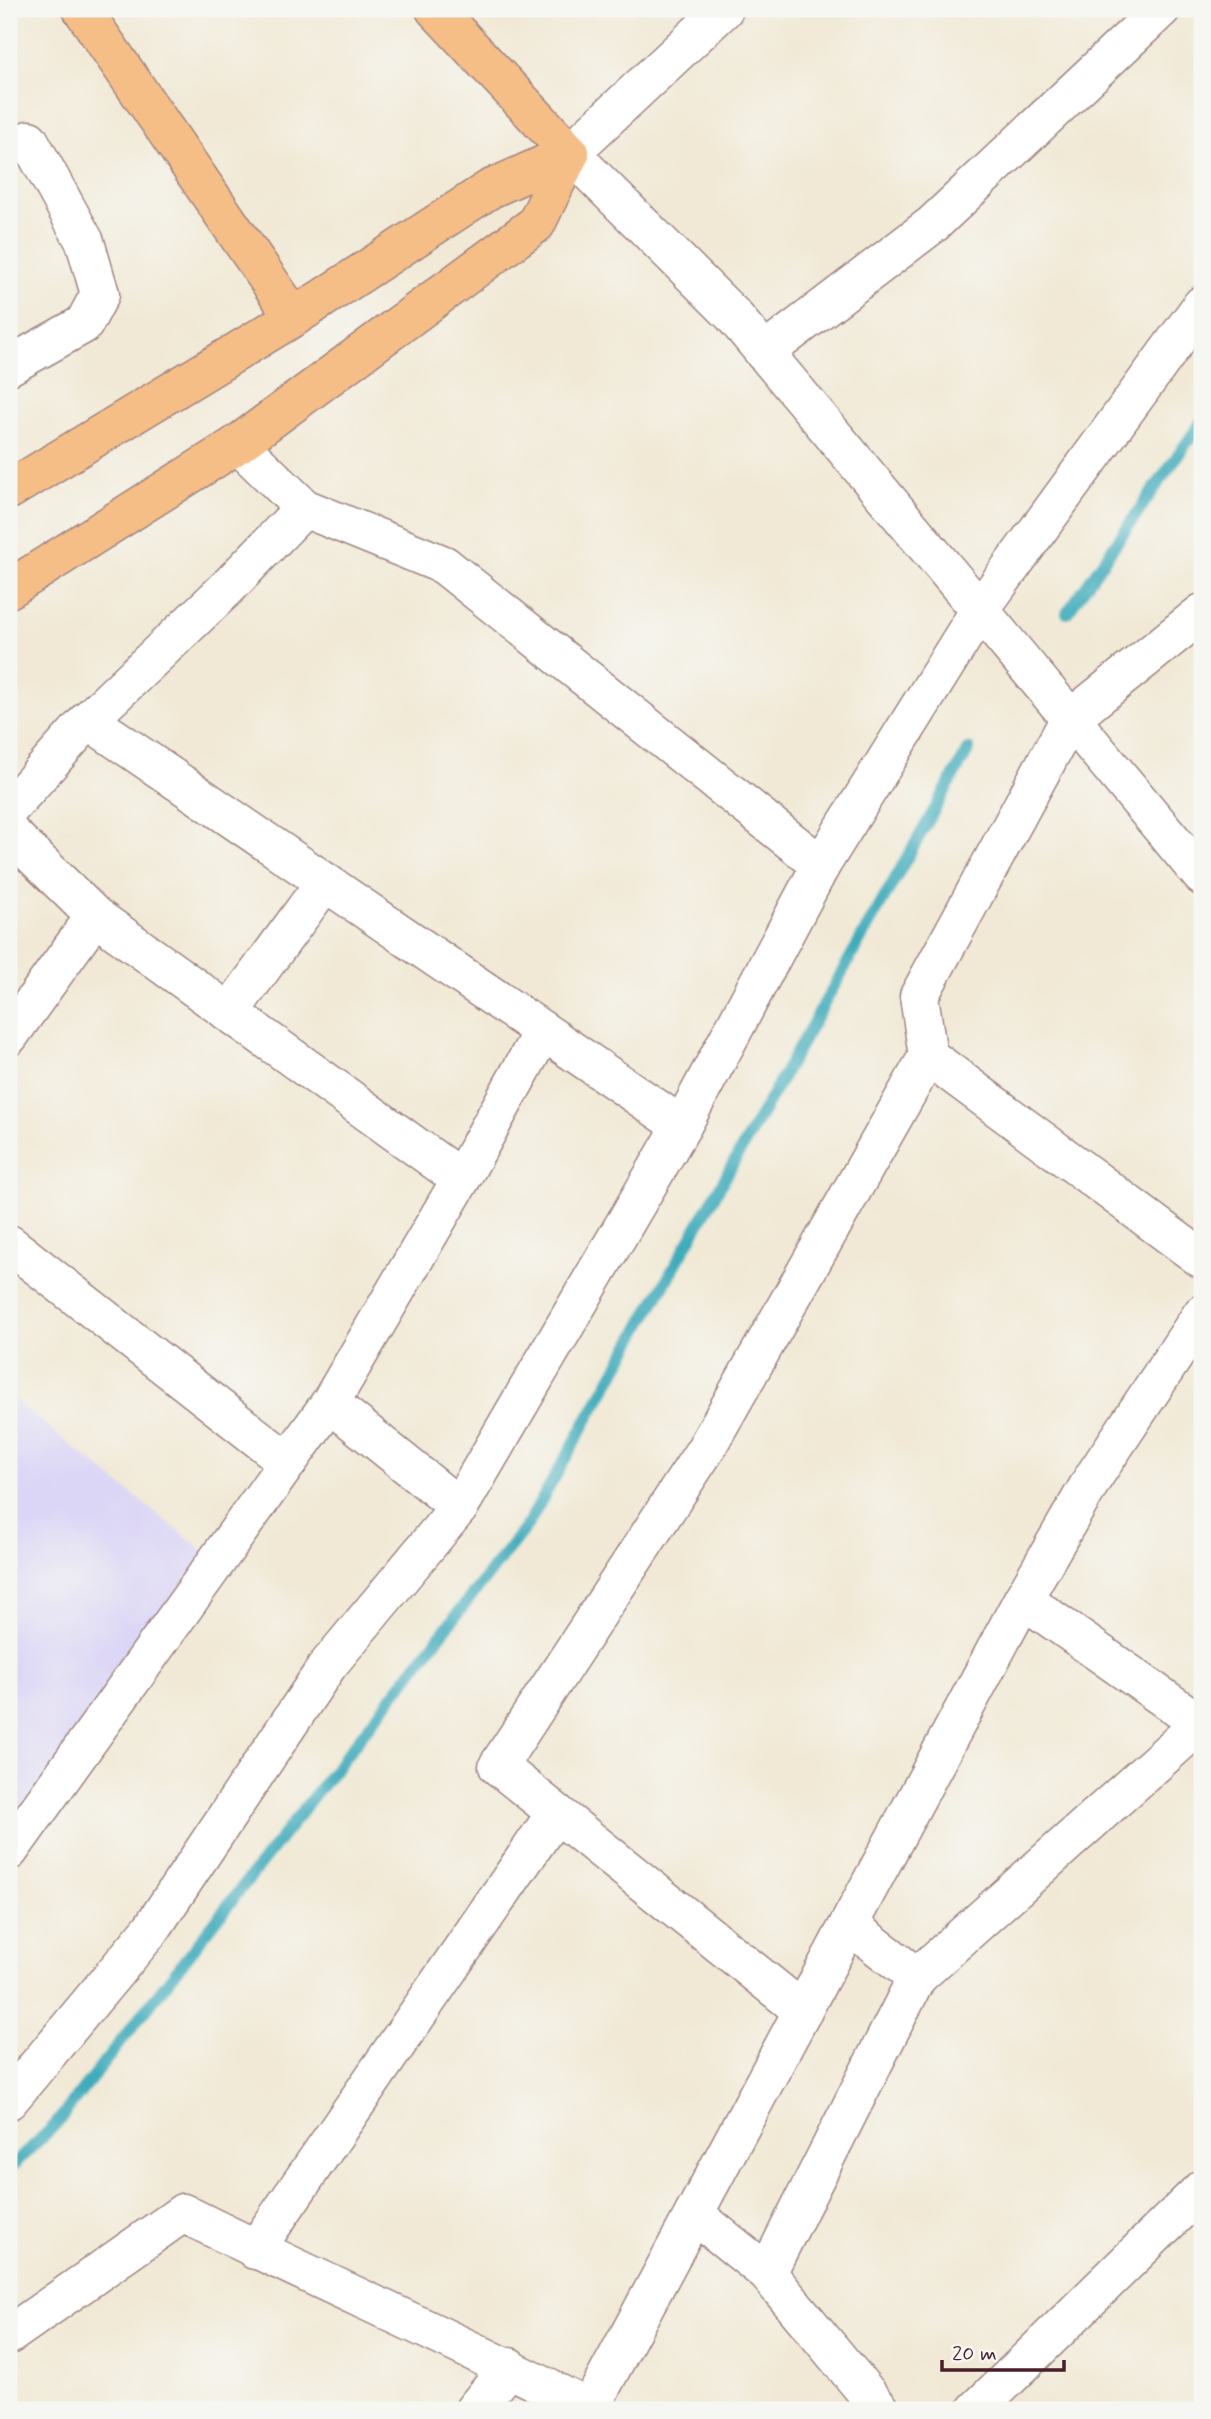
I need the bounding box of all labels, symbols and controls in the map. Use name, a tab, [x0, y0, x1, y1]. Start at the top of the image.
scale bar	[942, 2328, 1064, 2372]
text: 20 m	[952, 2340, 997, 2368]

